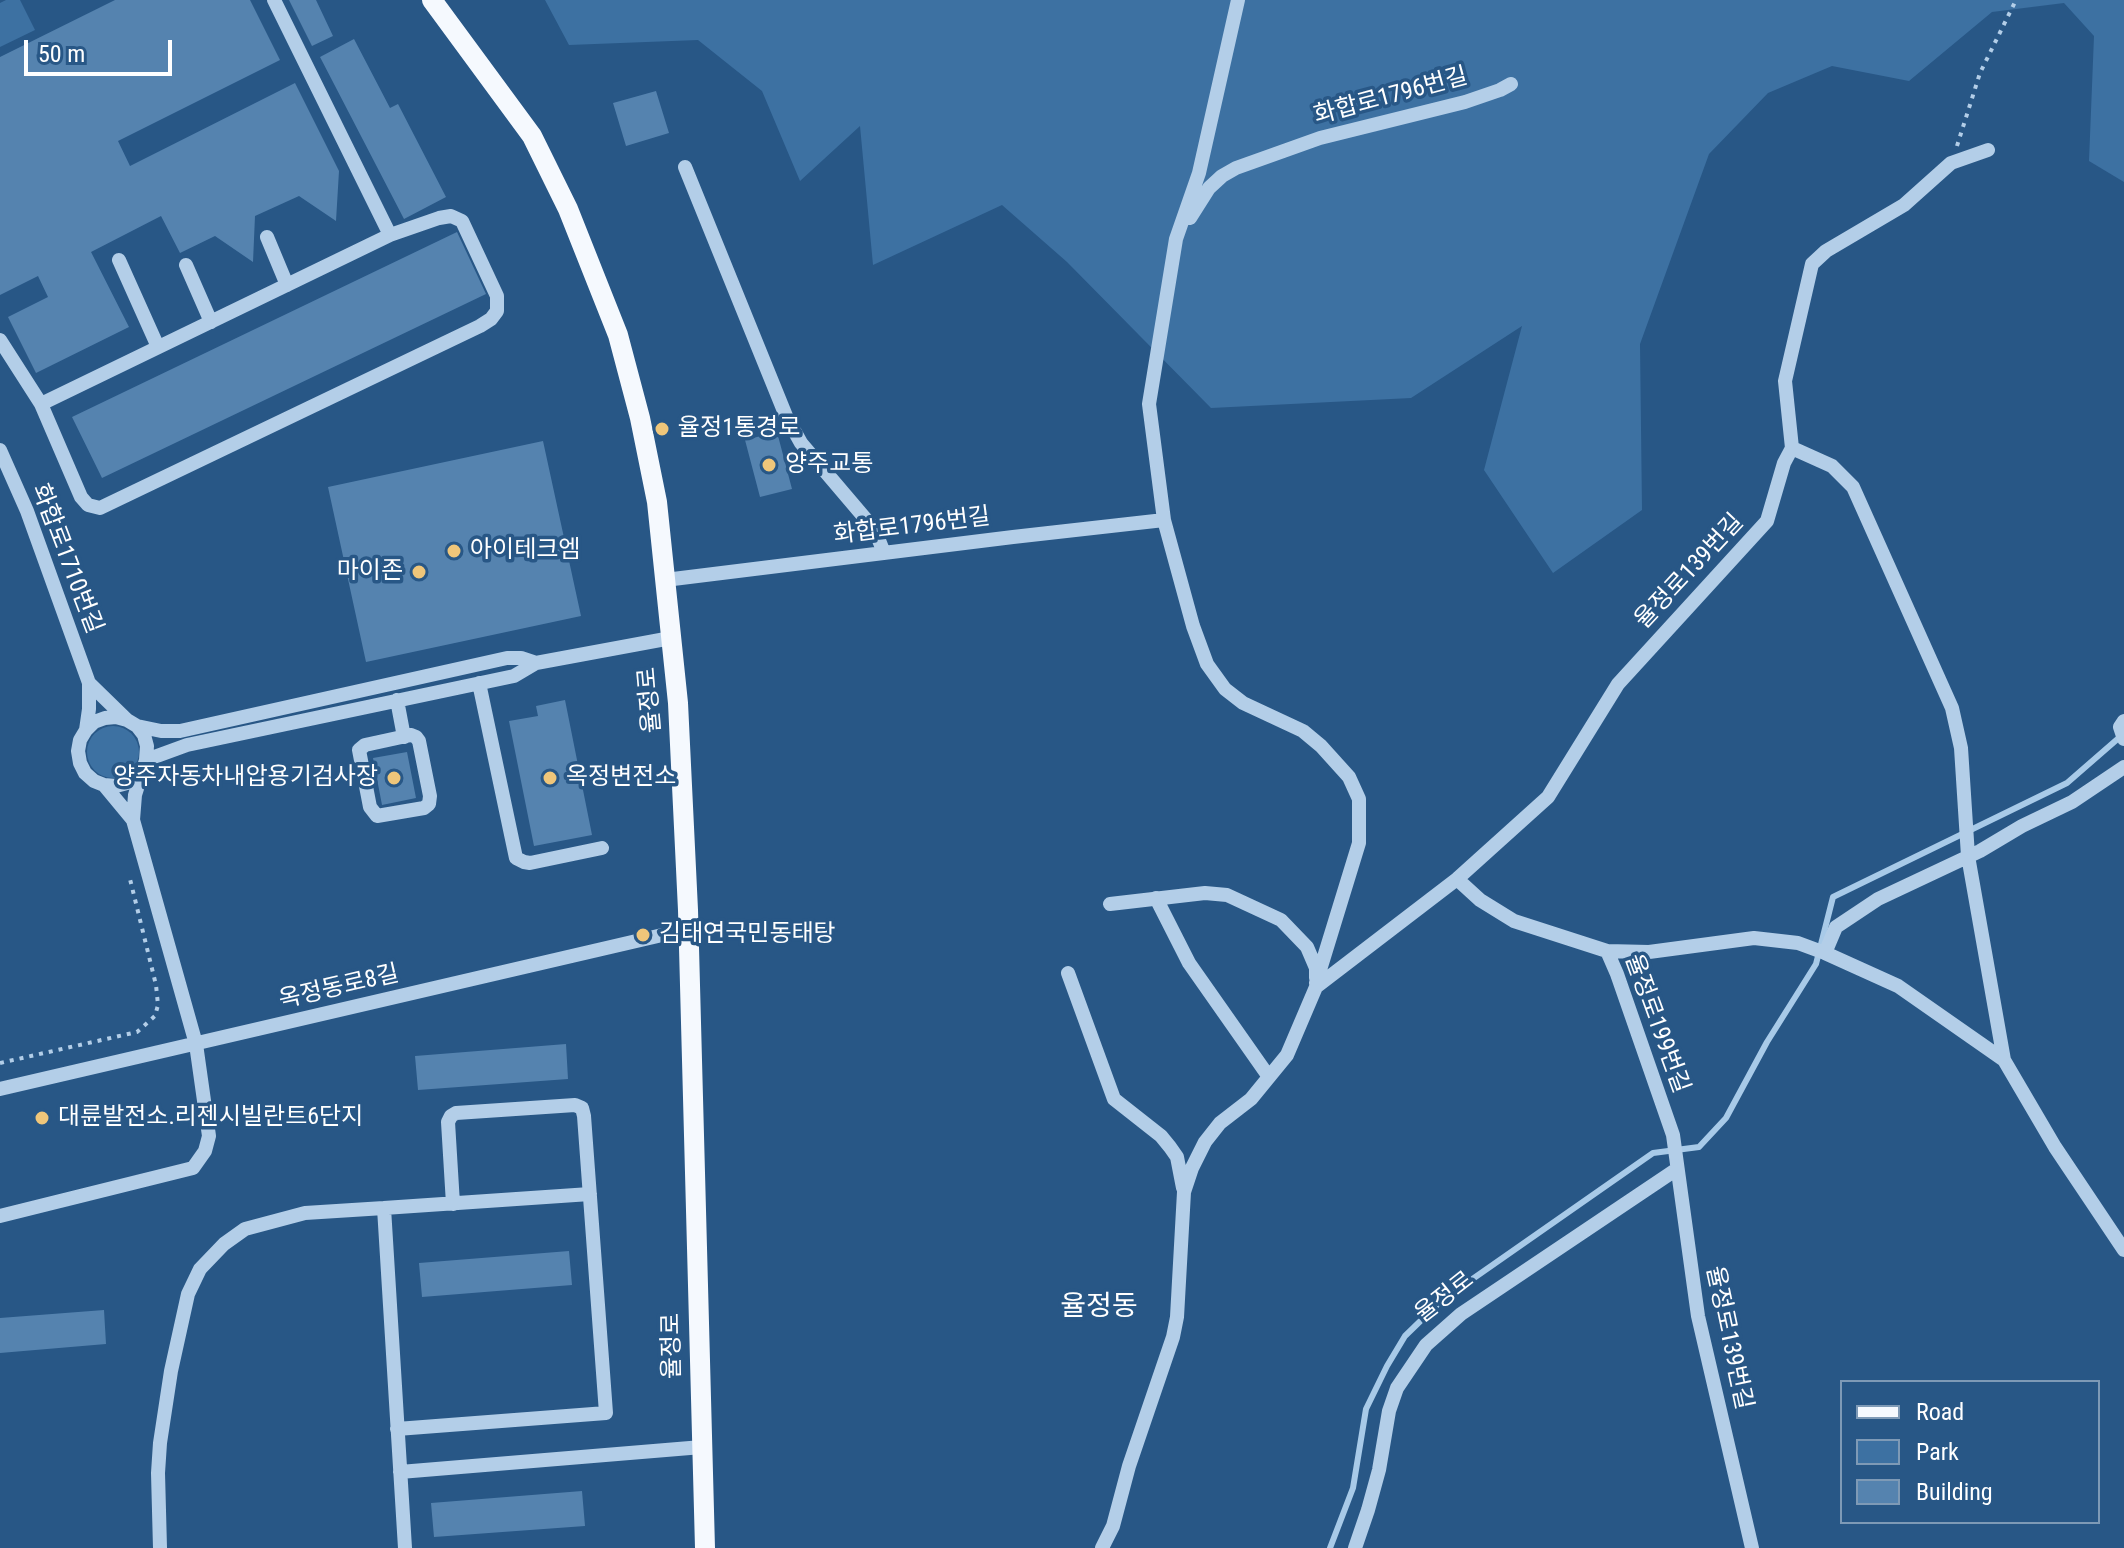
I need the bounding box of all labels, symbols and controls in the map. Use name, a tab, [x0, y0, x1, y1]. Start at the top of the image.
scale bar	[28, 24, 176, 74]
text: 50 m	[38, 40, 85, 68]
street label: 화합로1796번길	[1311, 63, 1471, 131]
place label: 율정1통경로	[678, 415, 800, 443]
marker: 율정1통경로	[653, 420, 671, 438]
place label: 양주교통	[785, 451, 873, 479]
marker: 양주교통	[760, 456, 778, 474]
street label: 화합로1710번길	[24, 480, 108, 638]
street label: 화합로1796번길	[832, 503, 992, 551]
street label: 율정로139번길	[1630, 509, 1750, 635]
place label: 아이테크엠	[470, 537, 580, 565]
marker: 아이테크엠	[445, 542, 463, 560]
place label: 마이존	[337, 558, 403, 586]
marker: 마이존	[410, 563, 428, 581]
street label: 율정로	[634, 666, 668, 734]
place label: 양주자동차내압용기검사장	[113, 764, 378, 792]
place label: 옥정변전소	[566, 764, 676, 792]
marker: 양주자동차내압용기검사장	[385, 769, 403, 787]
marker: 옥정변전소	[541, 769, 559, 787]
place label: 김태연국민동태탕	[659, 921, 836, 949]
marker: 김태연국민동태탕	[634, 926, 652, 944]
street label: 율정로199번길	[1618, 951, 1694, 1097]
street label: 옥정동로8길	[276, 960, 402, 1016]
place label: 대륜발전소.리젠시빌란트6단지	[58, 1104, 363, 1132]
marker: 대륜발전소.리젠시빌란트6단지	[33, 1109, 51, 1127]
street label: 율정로139번길	[1699, 1264, 1757, 1412]
street label: 율정로	[1410, 1266, 1480, 1330]
district label: 율정동	[1060, 1291, 1138, 1325]
street label: 율정로	[658, 1313, 688, 1379]
legend	[1840, 1380, 2100, 1524]
text: Road	[1916, 1398, 1964, 1426]
text: Park	[1916, 1438, 1959, 1466]
text: Building	[1916, 1478, 1993, 1506]

